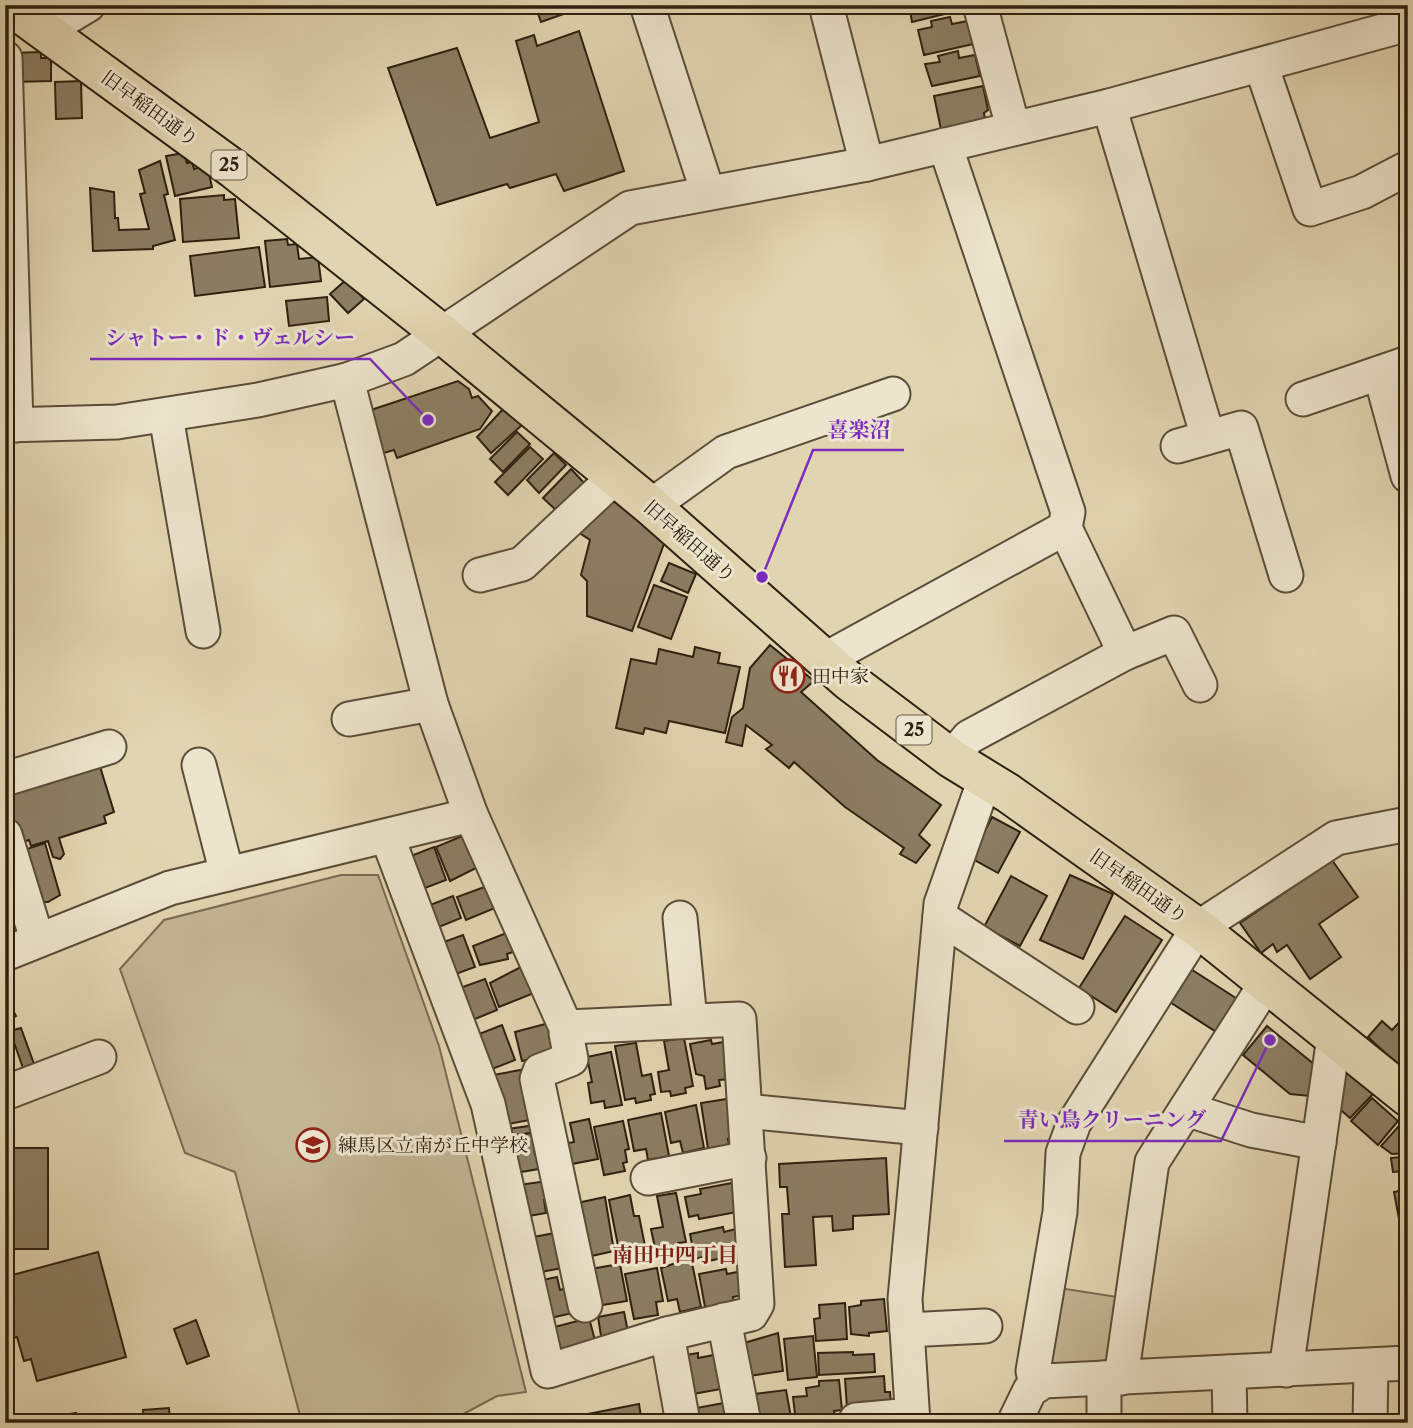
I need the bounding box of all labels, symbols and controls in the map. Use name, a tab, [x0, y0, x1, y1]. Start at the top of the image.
street label: 旧早稲田通り	[97, 66, 203, 151]
road number: 25	[212, 150, 246, 180]
callout: シャトー・ド・ヴェルシー	[90, 317, 370, 359]
text: シャトー・ド・ヴェルシー	[105, 325, 355, 350]
callout: 喜楽沼	[813, 408, 904, 450]
text: 喜楽沼	[828, 417, 891, 442]
street label: 旧早稲田通り	[639, 495, 740, 587]
restaurant icon: 田中家	[769, 657, 807, 695]
place label: 田中家	[812, 665, 869, 688]
road number: 25	[897, 716, 932, 744]
street label: 旧早稲田通り	[1085, 844, 1192, 929]
callout: 青い鳥クリーニング	[1004, 1099, 1221, 1141]
text: 青い鳥クリーニング	[1018, 1107, 1206, 1132]
school or university icon: 練馬区立南が丘中学校	[294, 1126, 332, 1164]
place label: 練馬区立南が丘中学校	[338, 1134, 528, 1157]
district label: 南田中四丁目	[612, 1242, 738, 1267]

